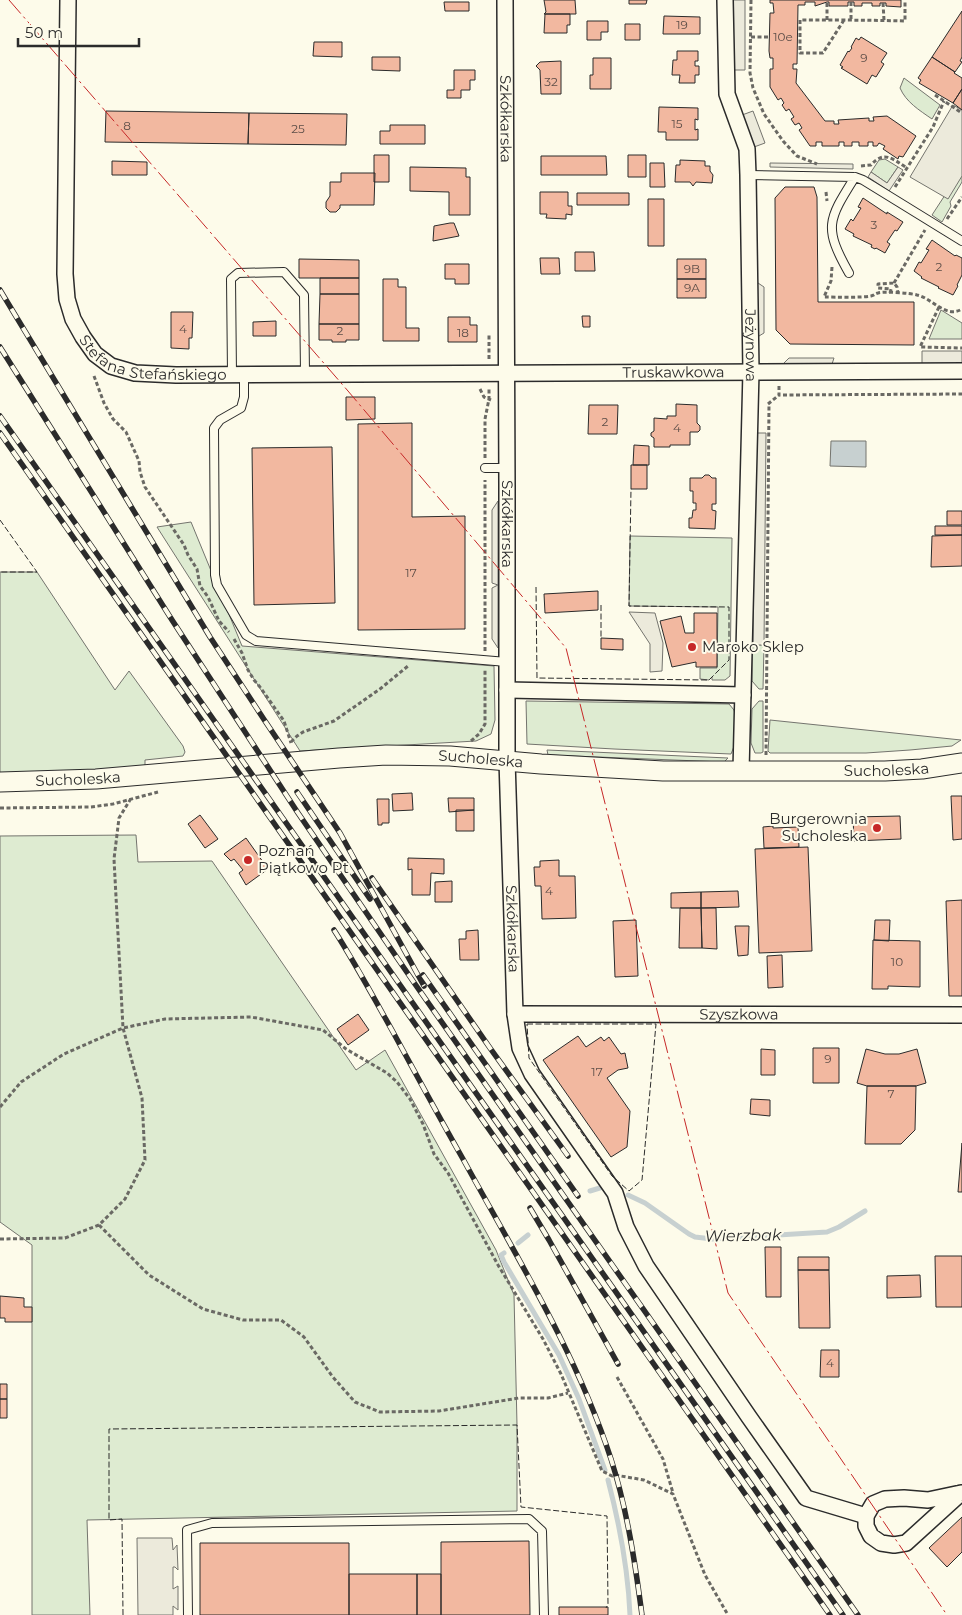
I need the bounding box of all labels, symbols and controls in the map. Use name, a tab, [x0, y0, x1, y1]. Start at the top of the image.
scale bar	[18, 15, 139, 47]
house number: 19	[676, 17, 688, 32]
text: 50 m	[25, 23, 63, 42]
house number: 10e	[773, 29, 793, 44]
house number: 9	[860, 50, 868, 65]
house number: 32	[544, 74, 558, 89]
street label: Szkółkarska	[496, 75, 516, 163]
house number: 15	[671, 116, 683, 131]
house number: 8	[123, 118, 131, 133]
house number: 25	[291, 121, 305, 136]
house number: 3	[871, 217, 878, 232]
house number: 2	[936, 259, 943, 274]
house number: 9B	[684, 261, 700, 276]
house number: 9A	[684, 280, 700, 295]
street label: Jeżynowa	[741, 308, 761, 382]
house number: 4	[179, 321, 187, 336]
house number: 2	[337, 323, 344, 338]
house number: 18	[457, 325, 469, 340]
street label: Stefana Stefańskiego	[75, 331, 227, 384]
street label: Truskawkowa	[622, 362, 725, 382]
house number: 2	[602, 414, 609, 429]
house number: 4	[673, 420, 681, 435]
street label: Szkółkarska	[498, 480, 517, 568]
house number: 17	[405, 565, 417, 580]
place label: Maroko Sklep	[702, 637, 804, 656]
marker: Maroko Sklep	[686, 641, 698, 653]
street label: Sucholeska	[438, 746, 524, 771]
street label: Sucholeska	[844, 758, 930, 780]
street label: Sucholeska	[35, 767, 121, 790]
place label: Burgerownia Sucholeska	[769, 809, 867, 845]
marker: Burgerownia Sucholeska	[871, 822, 883, 834]
place label: Poznań Piątkowo Pt	[258, 841, 349, 877]
marker: Poznań Piątkowo Pt	[242, 854, 254, 866]
house number: 4	[545, 883, 553, 898]
street label: Szkółkarska	[502, 885, 524, 973]
house number: 10	[891, 954, 903, 969]
street label: Szyszkowa	[699, 1004, 779, 1024]
house number: 9	[824, 1051, 832, 1066]
house number: 17	[591, 1064, 603, 1079]
house number: 7	[887, 1086, 895, 1101]
water label: Wierzbak	[704, 1225, 783, 1246]
house number: 4	[826, 1355, 834, 1370]

